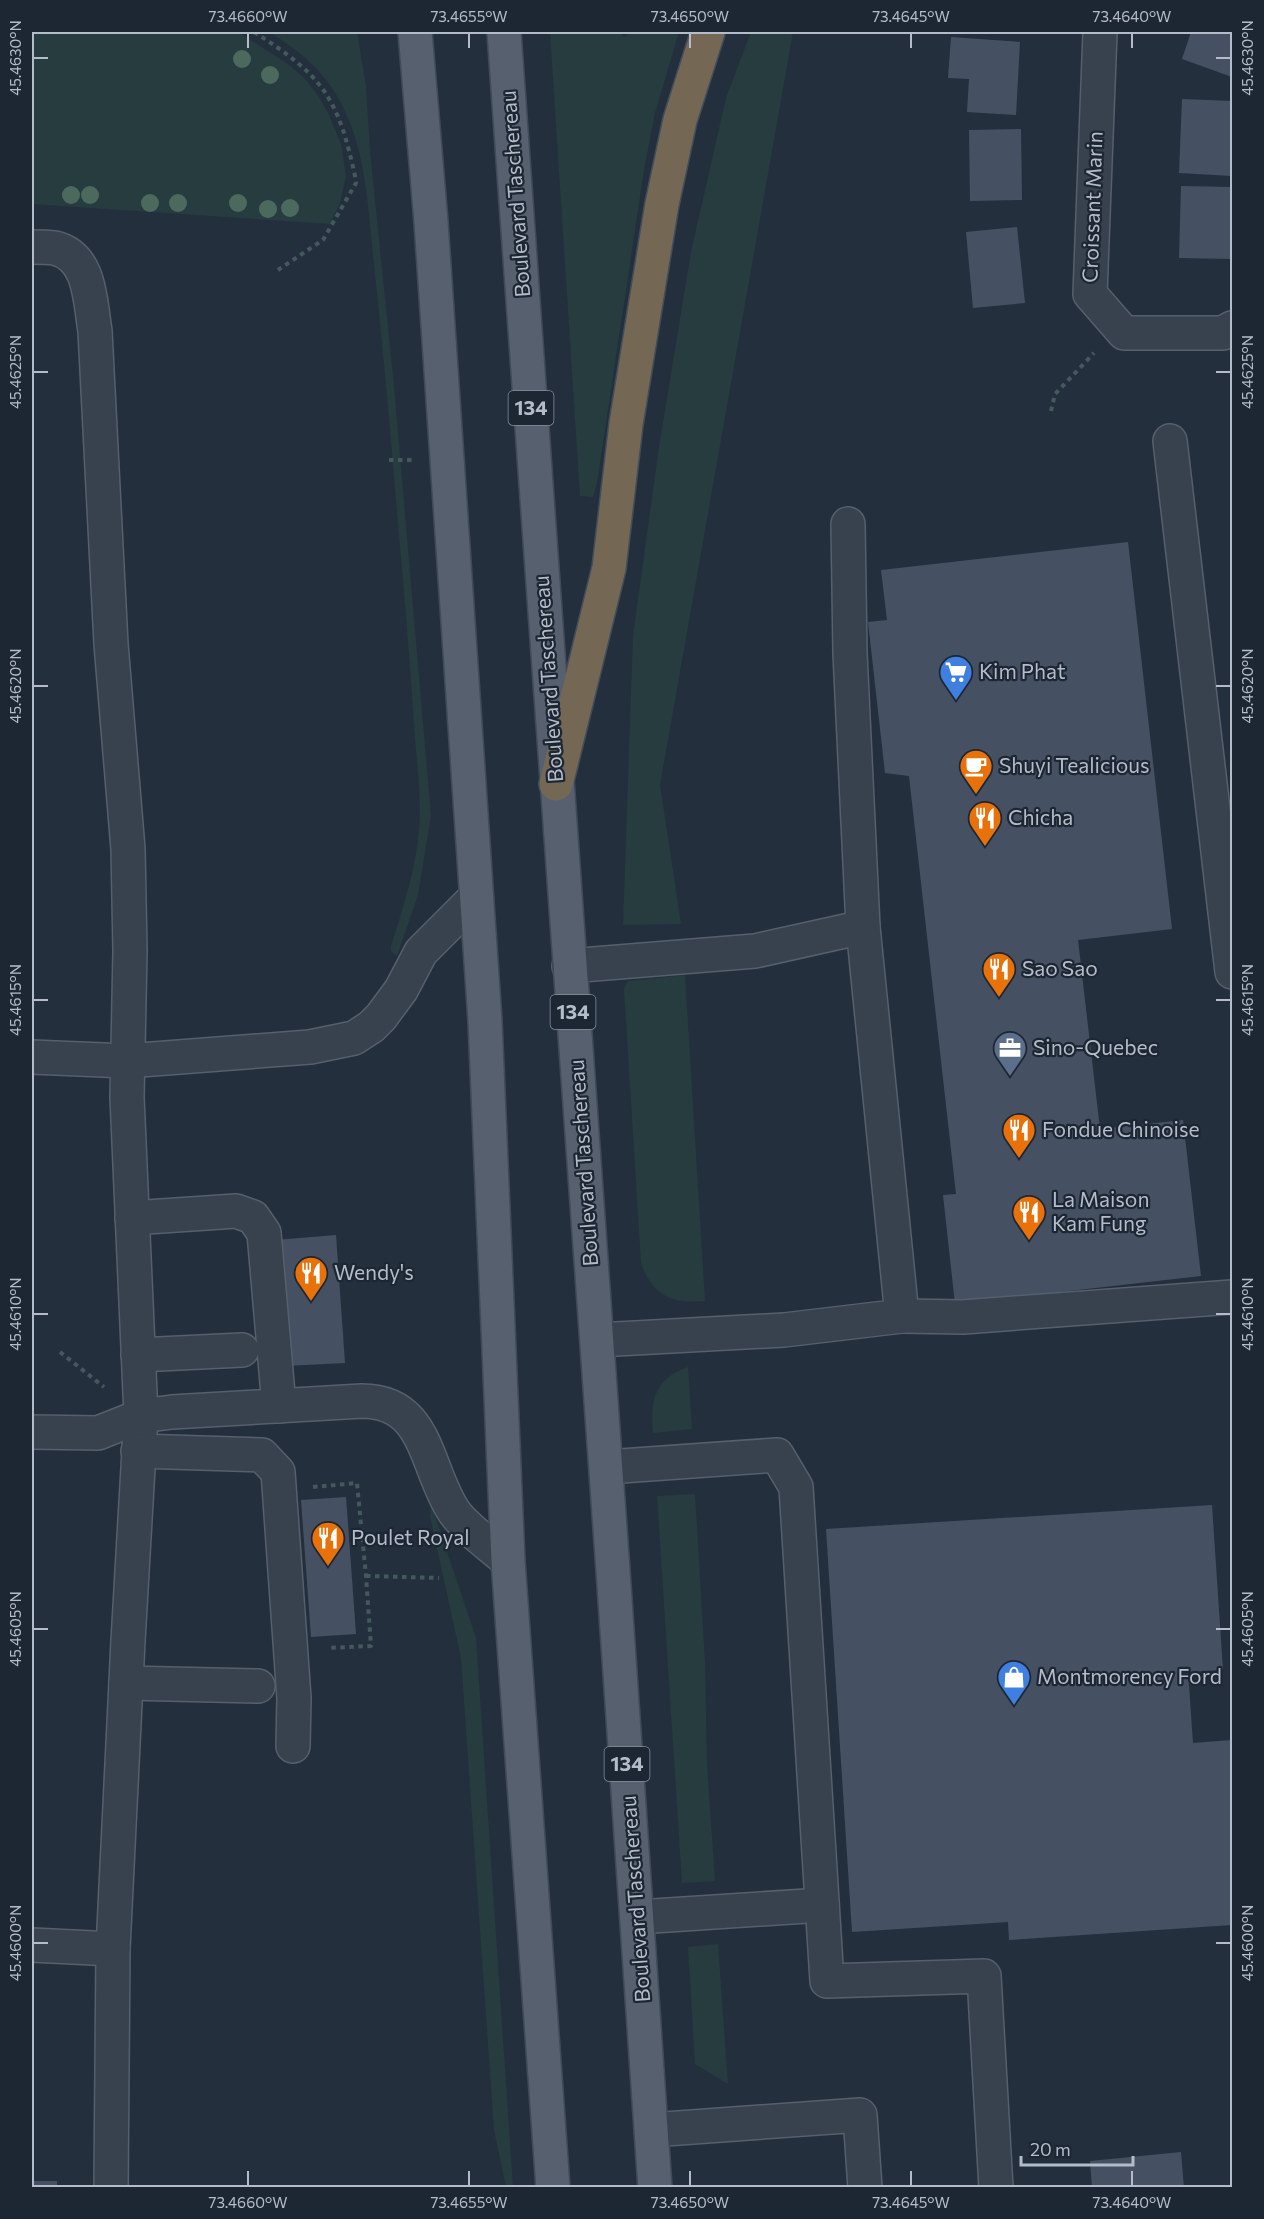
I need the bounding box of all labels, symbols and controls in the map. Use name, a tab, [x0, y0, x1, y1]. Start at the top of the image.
text: 73.4660°W	[209, 7, 287, 25]
text: 73.4655°W	[430, 7, 508, 25]
text: 73.4650°W	[651, 7, 729, 25]
text: 73.4645°W	[872, 7, 950, 25]
text: 73.4640°W	[1093, 7, 1171, 25]
text: 45.4630°N	[6, 20, 24, 96]
text: 45.4630°N	[1238, 20, 1256, 96]
street label: Boulevard Taschereau	[495, 90, 534, 298]
street label: Croissant Marin	[1076, 131, 1107, 283]
text: 45.4625°N	[6, 335, 24, 409]
text: 45.4625°N	[1238, 335, 1256, 409]
road number: 134	[508, 391, 554, 425]
street label: Boulevard Taschereau	[528, 575, 567, 783]
text: 45.4620°N	[6, 648, 24, 724]
text: 45.4620°N	[1238, 648, 1256, 724]
supermarket icon: Kim Phat	[938, 654, 974, 701]
place label: Kim Phat	[979, 658, 1066, 683]
cafe icon: Shuyi Tealicious	[958, 748, 994, 795]
place label: Shuyi Tealicious	[999, 752, 1150, 777]
restaurant icon: Chicha	[967, 800, 1003, 847]
place label: Chicha	[1008, 804, 1073, 829]
restaurant icon: Sao Sao	[981, 951, 1017, 998]
place label: Sao Sao	[1022, 955, 1098, 980]
text: 45.4615°N	[6, 964, 24, 1036]
text: 45.4615°N	[1238, 964, 1256, 1036]
road number: 134	[550, 995, 596, 1029]
office icon: Sino-Quebec	[992, 1030, 1028, 1077]
place label: Sino-Quebec	[1033, 1034, 1158, 1059]
street label: Boulevard Taschereau	[563, 1059, 602, 1267]
restaurant icon: Fondue Chinoise	[1001, 1112, 1037, 1159]
place label: Fondue Chinoise	[1042, 1116, 1200, 1141]
place label: La Maison Kam Fung	[1052, 1186, 1149, 1235]
restaurant icon: La Maison Kam Fung	[1011, 1194, 1047, 1241]
restaurant icon: Wendy's	[293, 1255, 329, 1302]
place label: Wendy's	[334, 1259, 414, 1284]
text: 45.4610°N	[6, 1277, 24, 1351]
text: 45.4610°N	[1238, 1277, 1256, 1351]
restaurant icon: Poulet Royal	[310, 1520, 346, 1567]
place label: Poulet Royal	[351, 1524, 470, 1549]
text: 45.4605°N	[6, 1591, 24, 1667]
text: 45.4605°N	[1238, 1591, 1256, 1667]
shop icon: Montmorency Ford	[996, 1659, 1032, 1706]
place label: Montmorency Ford	[1037, 1663, 1222, 1688]
road number: 134	[604, 1747, 650, 1781]
street label: Boulevard Taschereau	[615, 1795, 654, 2003]
text: 45.4600°N	[6, 1905, 24, 1981]
text: 45.4600°N	[1238, 1905, 1256, 1981]
scale bar	[1021, 2129, 1134, 2167]
text: 20 m	[1030, 2138, 1071, 2160]
text: 73.4660°W	[209, 2193, 287, 2211]
text: 73.4655°W	[430, 2193, 508, 2211]
text: 73.4650°W	[651, 2193, 729, 2211]
text: 73.4645°W	[872, 2193, 950, 2211]
text: 73.4640°W	[1093, 2193, 1171, 2211]

